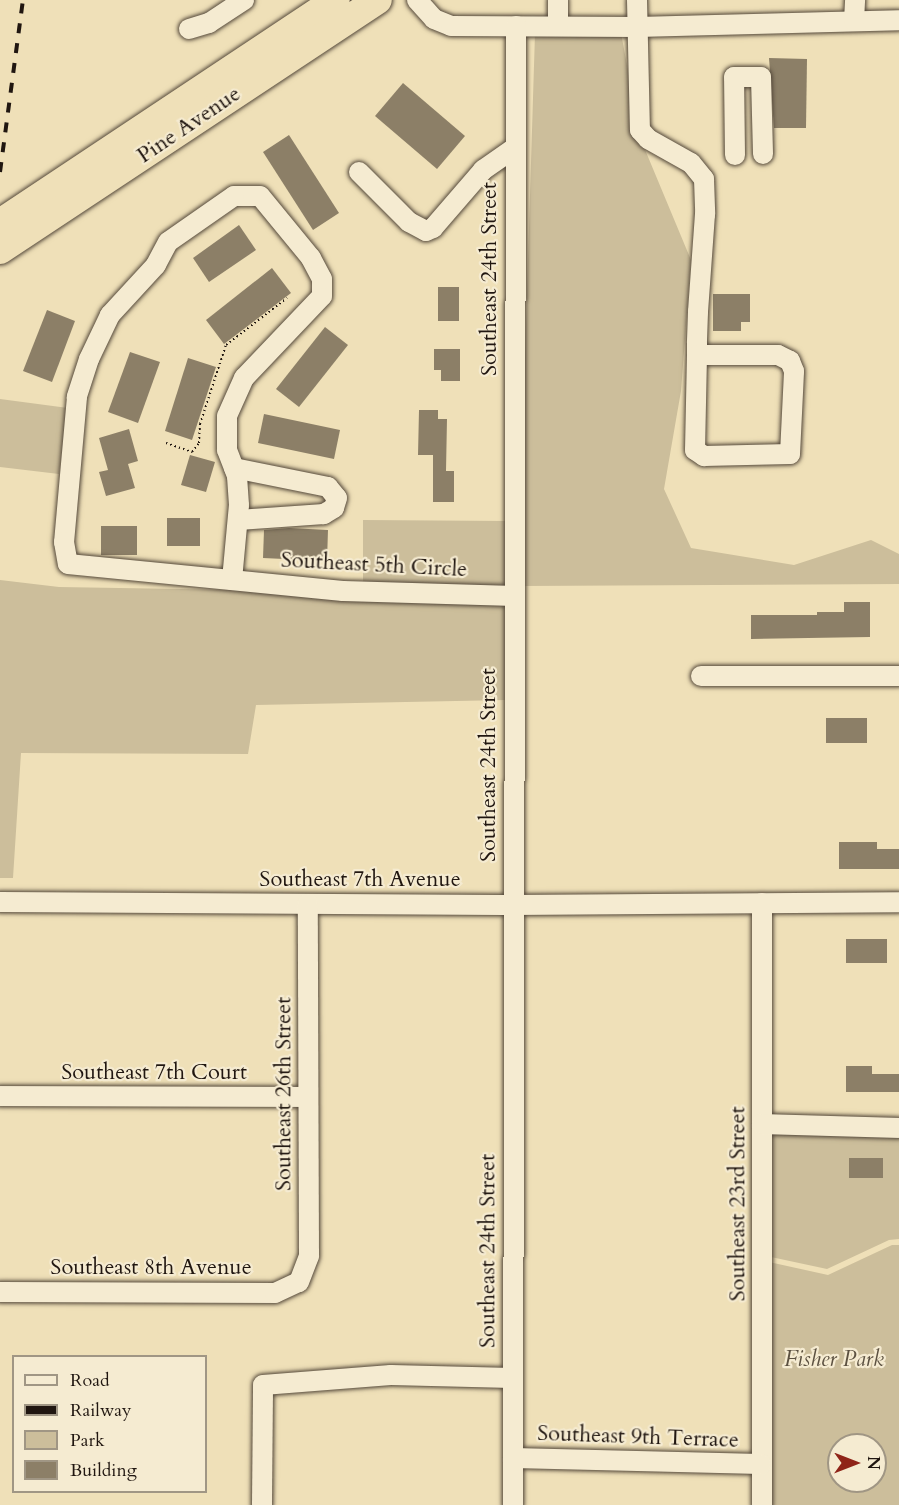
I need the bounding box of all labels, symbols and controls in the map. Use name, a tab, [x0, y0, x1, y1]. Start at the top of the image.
street label: Pine Avenue	[132, 81, 246, 169]
street label: Southeast 24th Street	[477, 182, 503, 376]
street label: Southeast 5th Circle	[280, 547, 468, 583]
street label: Southeast 24th Street	[476, 668, 502, 862]
street label: Southeast 7th Avenue	[259, 867, 461, 893]
street label: Southeast 26th Street	[271, 997, 297, 1191]
street label: Southeast 7th Court	[61, 1060, 247, 1086]
street label: Southeast 23rd Street	[725, 1107, 751, 1301]
street label: Southeast 24th Street	[475, 1154, 501, 1348]
street label: Southeast 8th Avenue	[50, 1255, 252, 1281]
park label: Fisher Park	[784, 1347, 884, 1373]
legend	[12, 1355, 207, 1493]
text: Road	[70, 1368, 110, 1393]
text: Railway	[70, 1398, 132, 1423]
street label: Southeast 9th Terrace	[537, 1420, 739, 1454]
text: Park	[70, 1428, 105, 1453]
north arrow	[827, 1433, 887, 1493]
text: N	[862, 1456, 884, 1470]
text: Building	[70, 1458, 137, 1483]

